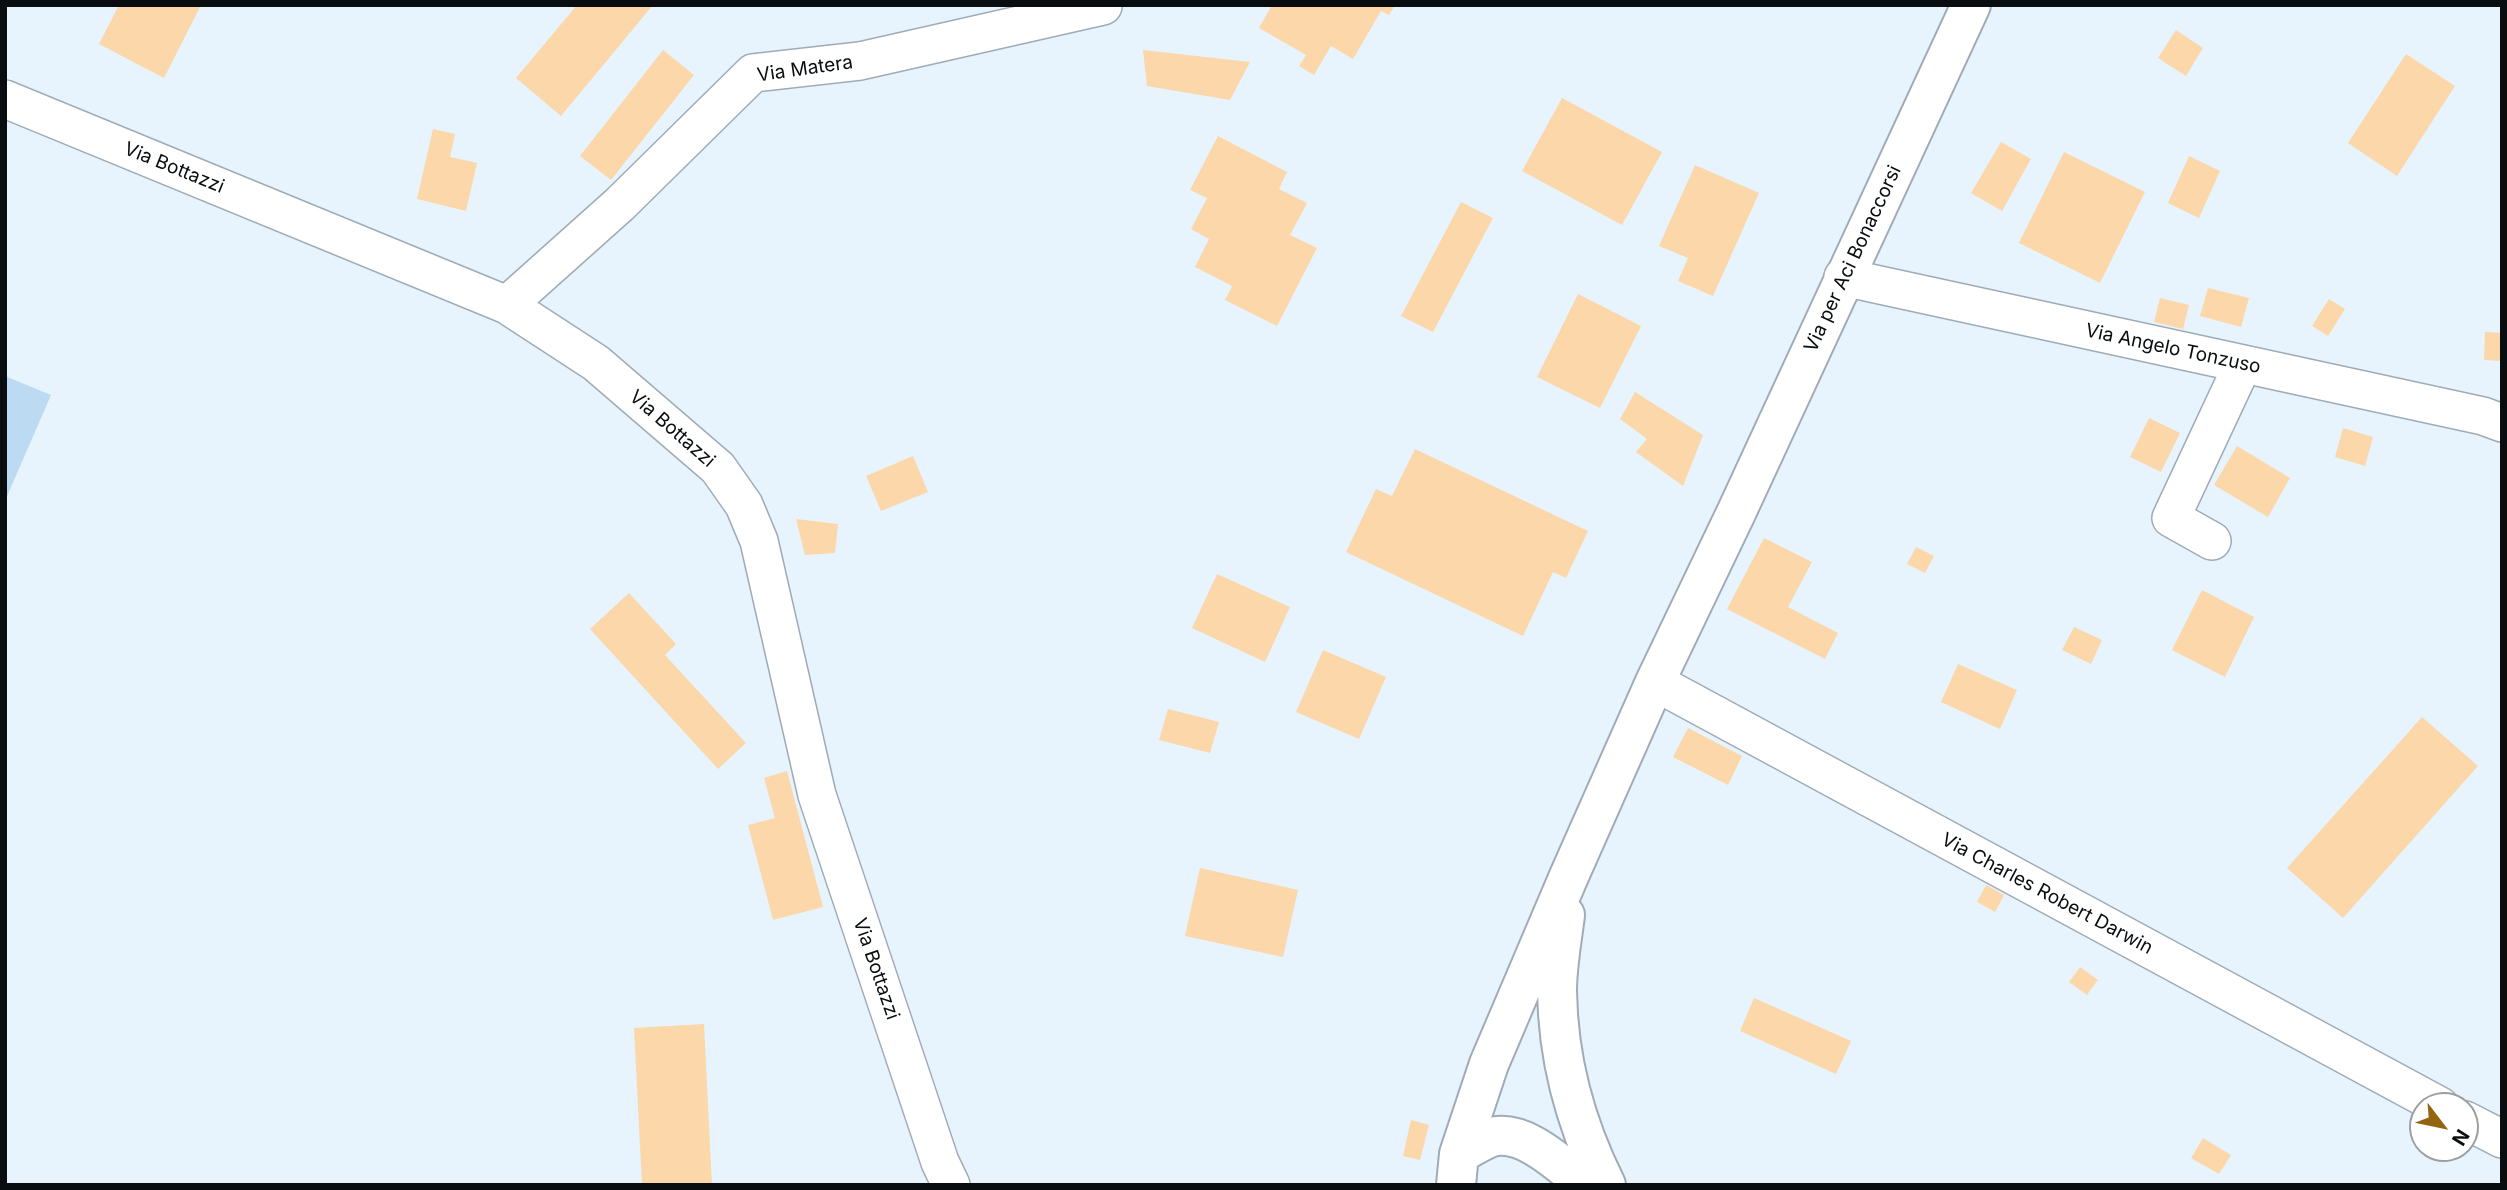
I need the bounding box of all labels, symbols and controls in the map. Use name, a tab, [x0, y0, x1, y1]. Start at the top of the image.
street label: Via Matera	[756, 51, 854, 87]
street label: Via Bottazzi	[121, 138, 227, 198]
street label: Via per Aci Bonaccorsi	[1800, 162, 1906, 356]
street label: Via Angelo Tonzuso	[2083, 319, 2263, 379]
street label: Via Bottazzi	[625, 386, 719, 472]
street label: Via Charles Robert Darwin	[1937, 829, 2157, 959]
street label: Via Bottazzi	[848, 915, 904, 1023]
north arrow	[2409, 1092, 2479, 1162]
text: N	[2447, 1125, 2474, 1150]

